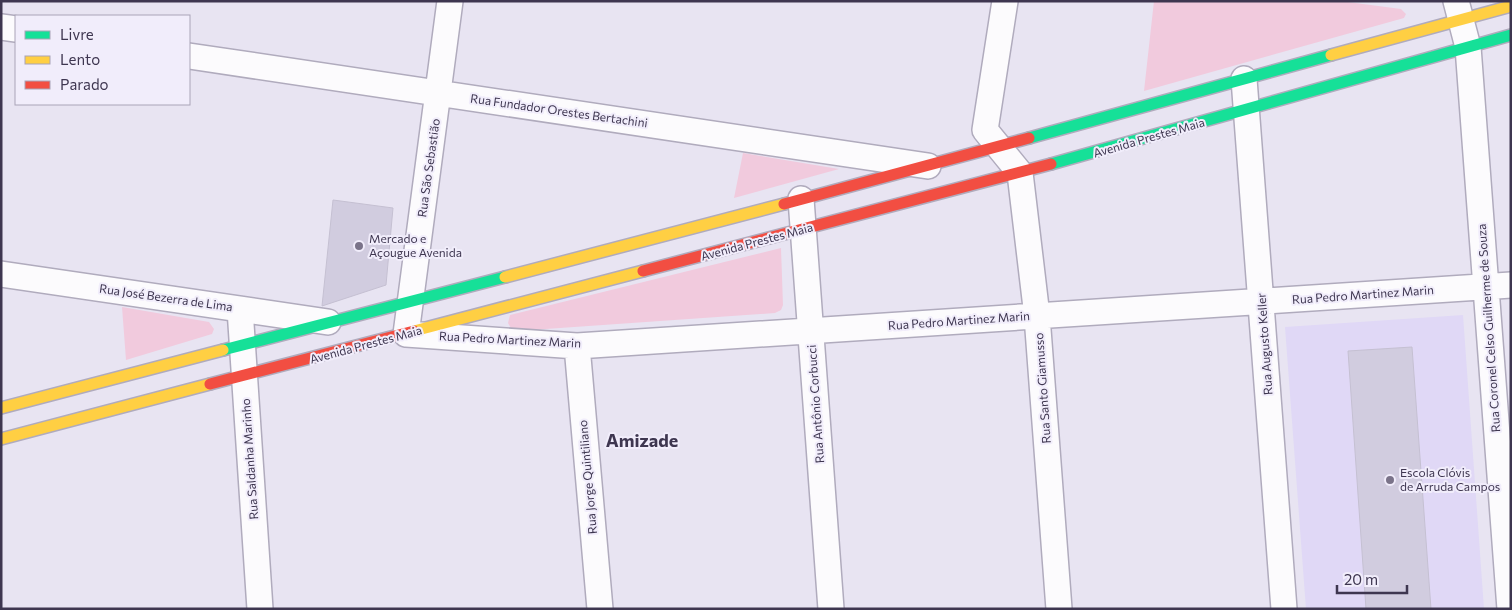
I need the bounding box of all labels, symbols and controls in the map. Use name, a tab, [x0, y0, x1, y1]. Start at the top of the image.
legend	[15, 15, 190, 105]
text: Livre	[60, 25, 94, 43]
text: Lento	[60, 50, 100, 68]
text: Parado	[60, 75, 109, 93]
street label: Rua Fundador Orestes Bertachini	[470, 91, 649, 129]
street label: Avenida Prestes Maia	[1091, 114, 1206, 160]
street label: Rua São Sebastião	[414, 118, 442, 218]
street label: Avenida Prestes Maia	[699, 219, 814, 263]
street label: Rua Coronel Celso Guilherme de Souza	[1474, 223, 1502, 433]
place label: Mercado e Açougue Avenida	[369, 231, 462, 259]
marker: Mercado e Açougue Avenida	[353, 240, 365, 252]
street label: Rua José Bezerra de Lima	[98, 281, 234, 314]
street label: Rua Pedro Martinez Marin	[1292, 282, 1434, 306]
street label: Rua Augusto Keller	[1253, 292, 1275, 396]
street label: Rua Pedro Martinez Marin	[888, 308, 1030, 332]
street label: Avenida Prestes Maia	[308, 322, 423, 366]
street label: Rua Pedro Martinez Marin	[439, 328, 581, 350]
street label: Rua Santo Giamusso	[1031, 332, 1053, 444]
street label: Rua Antônio Corbucci	[804, 344, 826, 464]
street label: Rua Saldanha Marinho	[238, 398, 260, 520]
street label: Rua Jorge Quintiliano	[575, 419, 600, 535]
district label: Amizade	[606, 429, 678, 451]
place label: Escola Clóvis de Arruda Campos	[1400, 465, 1500, 493]
marker: Escola Clóvis de Arruda Campos	[1384, 474, 1396, 486]
scale bar	[1337, 562, 1407, 594]
text: 20 m	[1344, 570, 1378, 588]

